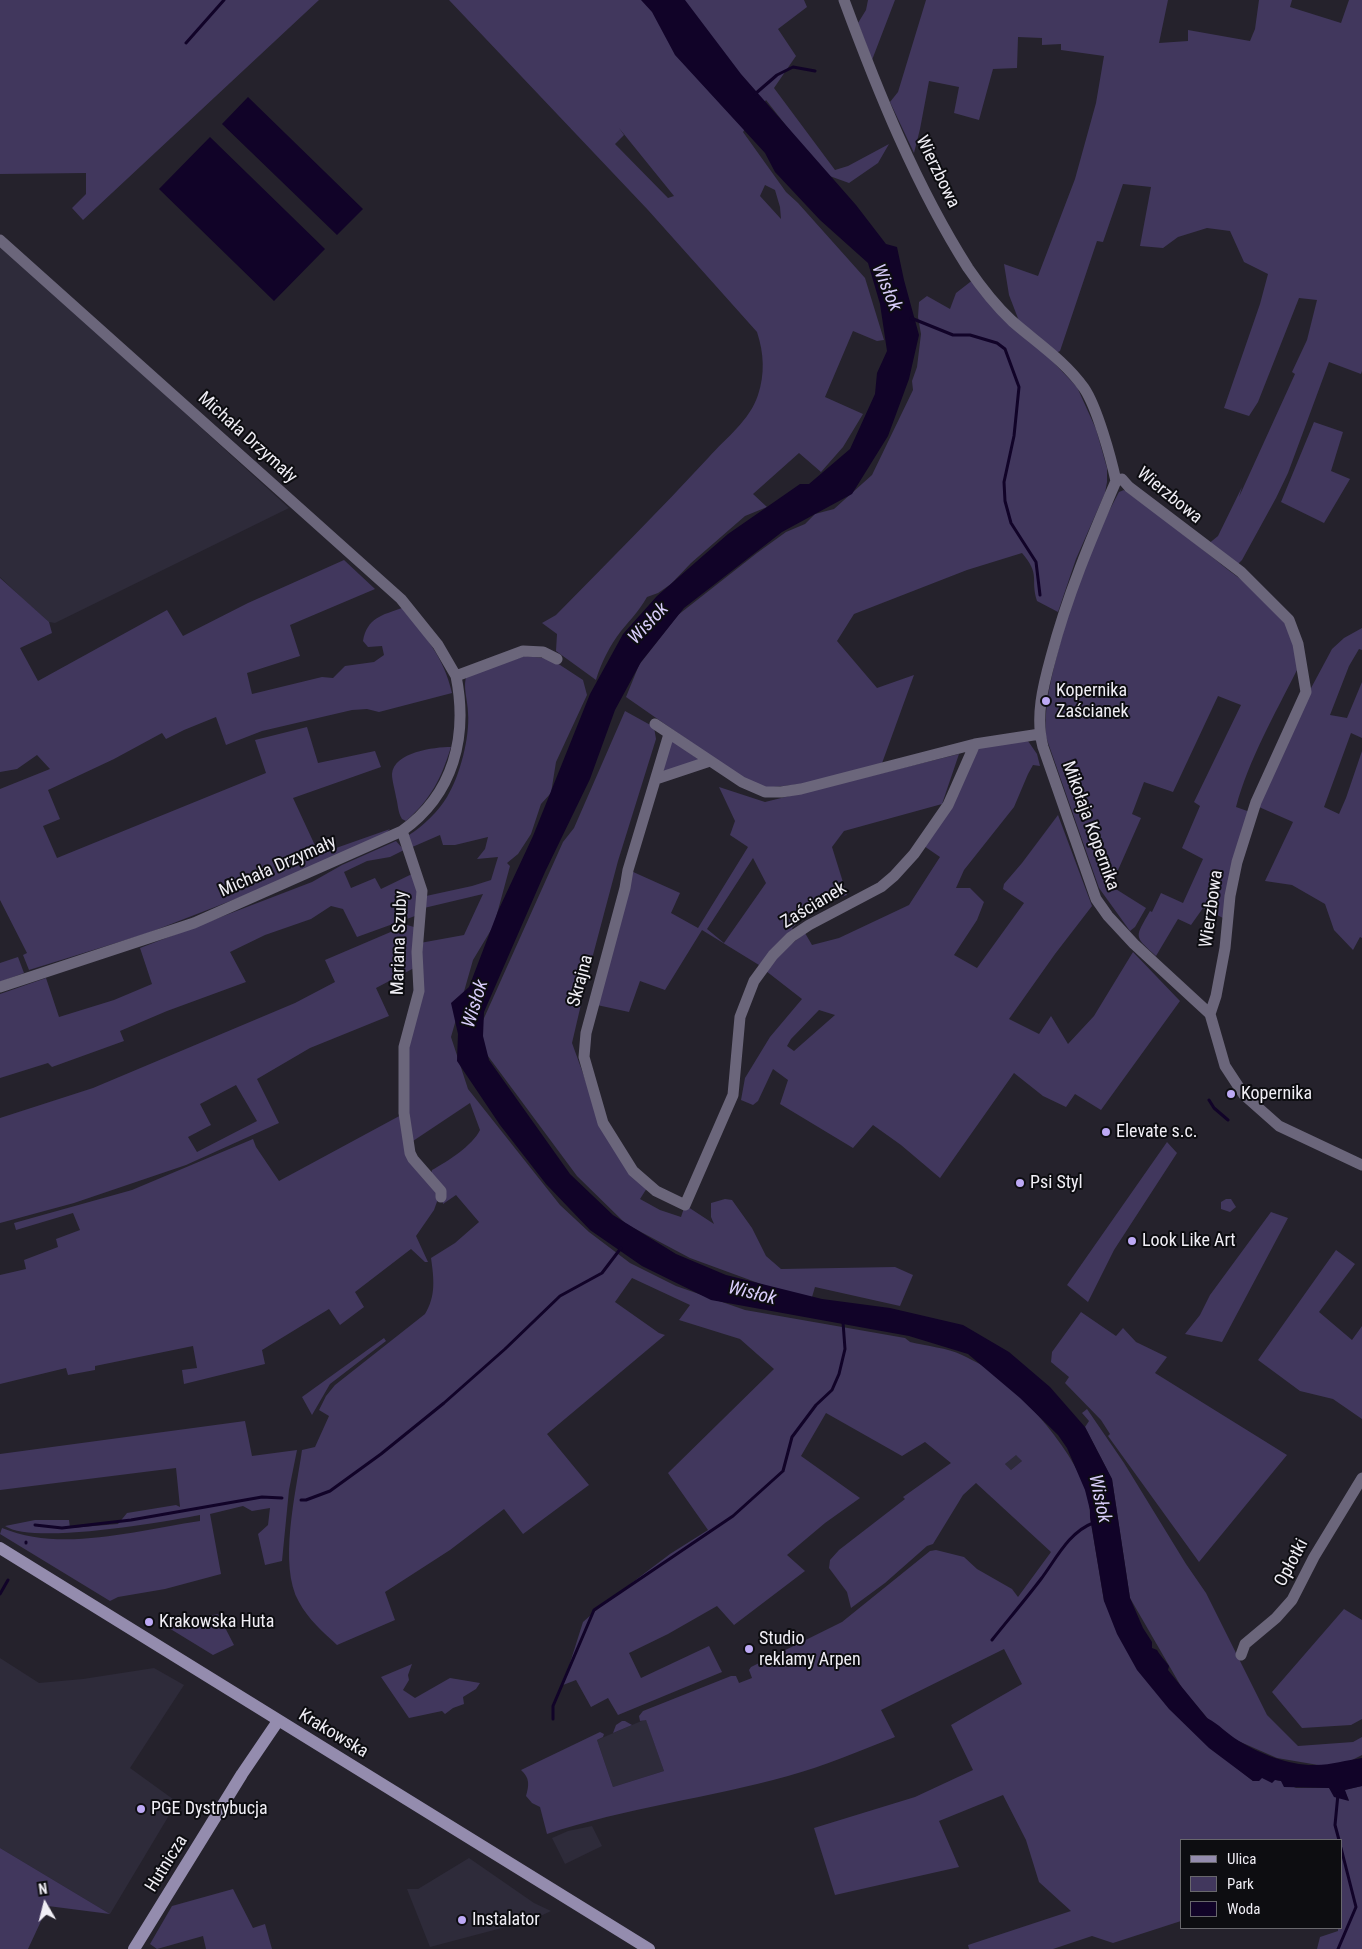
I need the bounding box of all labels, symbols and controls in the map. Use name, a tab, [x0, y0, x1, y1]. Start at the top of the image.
street label: Wierzbowa	[910, 132, 964, 212]
water label: Wisłok	[866, 261, 906, 315]
street label: Michała Drzymały	[193, 388, 301, 488]
street label: Wierzbowa	[1132, 463, 1206, 529]
water label: Wisłok	[624, 598, 674, 650]
place label: Kopernika Zaścianek	[1056, 680, 1129, 722]
marker: Kopernika Zaścianek	[1040, 695, 1052, 707]
street label: Mikołaja Kopernika	[1057, 759, 1123, 893]
street label: Michała Drzymały	[216, 832, 340, 902]
street label: Wierzbowa	[1196, 869, 1228, 949]
street label: Zaścianek	[777, 878, 851, 934]
street label: Mariana Szuby	[387, 891, 413, 995]
street label: Skrajna	[564, 953, 598, 1009]
water label: Wisłok	[458, 977, 494, 1031]
place label: Kopernika	[1241, 1083, 1312, 1105]
marker: Kopernika	[1225, 1088, 1237, 1100]
place label: Elevate s.c.	[1116, 1121, 1198, 1143]
marker: Elevate s.c.	[1100, 1126, 1112, 1138]
place label: Psi Styl	[1030, 1172, 1083, 1194]
marker: Psi Styl	[1014, 1177, 1026, 1189]
place label: Look Like Art	[1142, 1230, 1236, 1252]
marker: Look Like Art	[1126, 1235, 1138, 1247]
water label: Wisłok	[726, 1277, 778, 1311]
water label: Wisłok	[1083, 1473, 1115, 1525]
street label: Opłotki	[1271, 1535, 1313, 1591]
place label: Krakowska Huta	[159, 1611, 274, 1633]
marker: Krakowska Huta	[143, 1616, 155, 1628]
place label: Studio reklamy Arpen	[759, 1628, 861, 1670]
marker: Studio reklamy Arpen	[743, 1643, 755, 1655]
street label: Krakowska	[294, 1705, 372, 1763]
place label: PGE Dystrybucja	[151, 1798, 268, 1820]
marker: PGE Dystrybucja	[135, 1803, 147, 1815]
street label: Hutnicza	[141, 1832, 193, 1896]
legend	[1180, 1839, 1342, 1929]
text: Ulica	[1227, 1850, 1256, 1868]
text: Park	[1227, 1875, 1254, 1893]
north arrow	[20, 1879, 70, 1929]
text: N	[38, 1881, 48, 1898]
text: Woda	[1227, 1900, 1260, 1918]
place label: Instalator	[472, 1909, 540, 1931]
marker: Instalator	[456, 1914, 468, 1926]

